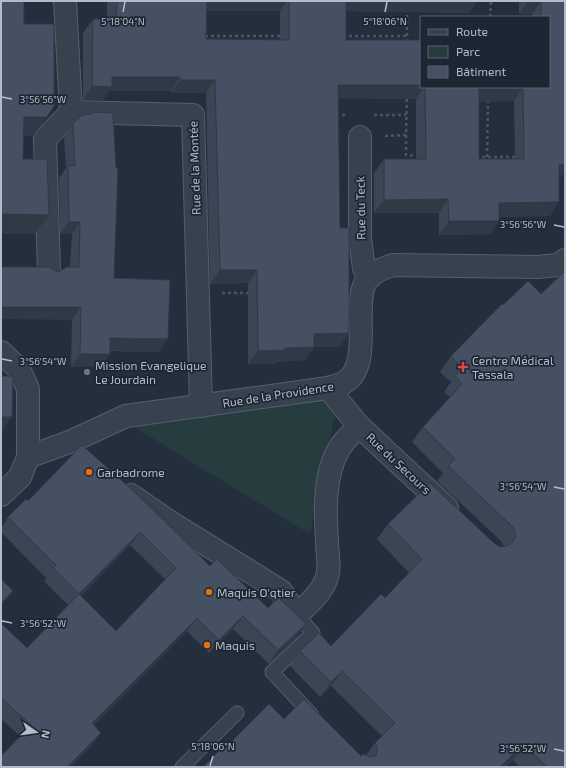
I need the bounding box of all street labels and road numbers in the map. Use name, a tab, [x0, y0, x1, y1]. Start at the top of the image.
street label: Rue de la Montée	[185, 121, 203, 215]
street label: Rue du Teck	[352, 176, 368, 240]
street label: Rue de la Providence	[221, 378, 335, 410]
street label: Rue du Secours	[364, 429, 434, 497]

